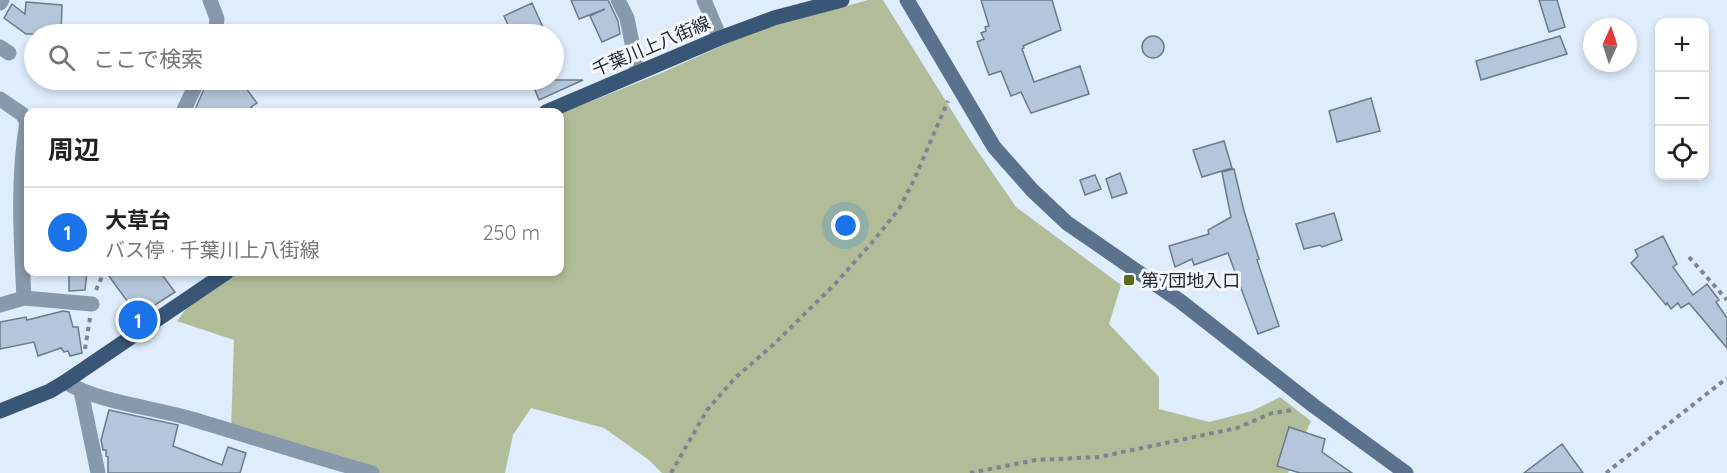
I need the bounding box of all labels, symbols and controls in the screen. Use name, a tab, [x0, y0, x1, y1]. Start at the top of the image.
street label: 千葉川上八街線	[589, 11, 713, 81]
north arrow	[1583, 18, 1637, 72]
map controls	[1655, 18, 1709, 180]
button: +	[1655, 18, 1709, 72]
search box	[24, 24, 564, 90]
icon: search	[45, 41, 78, 74]
text: ここで検索	[93, 45, 203, 73]
button: −	[1655, 72, 1709, 126]
button: locate	[1655, 126, 1709, 180]
text: 周辺	[48, 133, 100, 166]
text: 大草台	[105, 206, 171, 234]
your location	[831, 211, 860, 240]
text: 1	[64, 220, 71, 245]
text: 250 m	[482, 220, 540, 245]
text: バス停 · 千葉川上八街線	[105, 237, 320, 262]
place label: 第7団地入口	[1141, 269, 1240, 292]
marker: 第7団地入口	[1122, 273, 1136, 287]
pin: 1	[118, 298, 158, 342]

